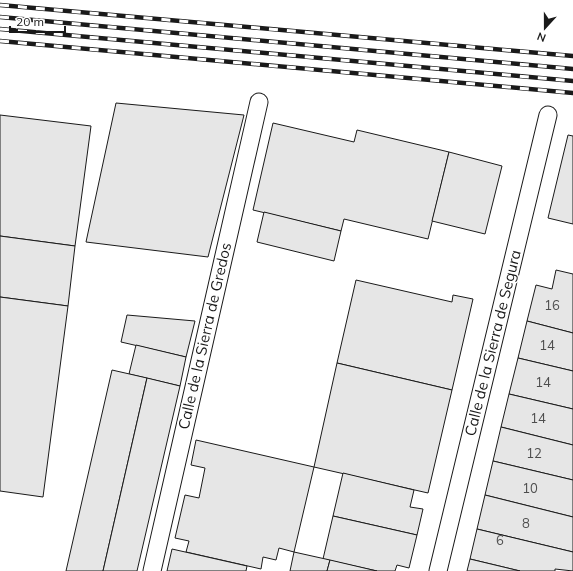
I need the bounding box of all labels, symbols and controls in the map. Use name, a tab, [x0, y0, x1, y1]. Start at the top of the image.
scale bar	[10, 8, 65, 34]
north arrow	[525, 8, 565, 48]
text: 20 m	[16, 14, 44, 29]
text: N	[535, 29, 548, 45]
street label: Calle de la Sierra de Gredos	[174, 241, 235, 431]
street label: Calle de la Sierra de Segura	[460, 248, 525, 438]
house number: 16	[544, 297, 560, 313]
house number: 14	[539, 337, 555, 353]
house number: 14	[535, 374, 551, 390]
house number: 14	[530, 410, 546, 426]
house number: 12	[526, 445, 542, 461]
house number: 10	[522, 480, 538, 496]
house number: 8	[522, 515, 530, 531]
house number: 6	[496, 532, 504, 548]

